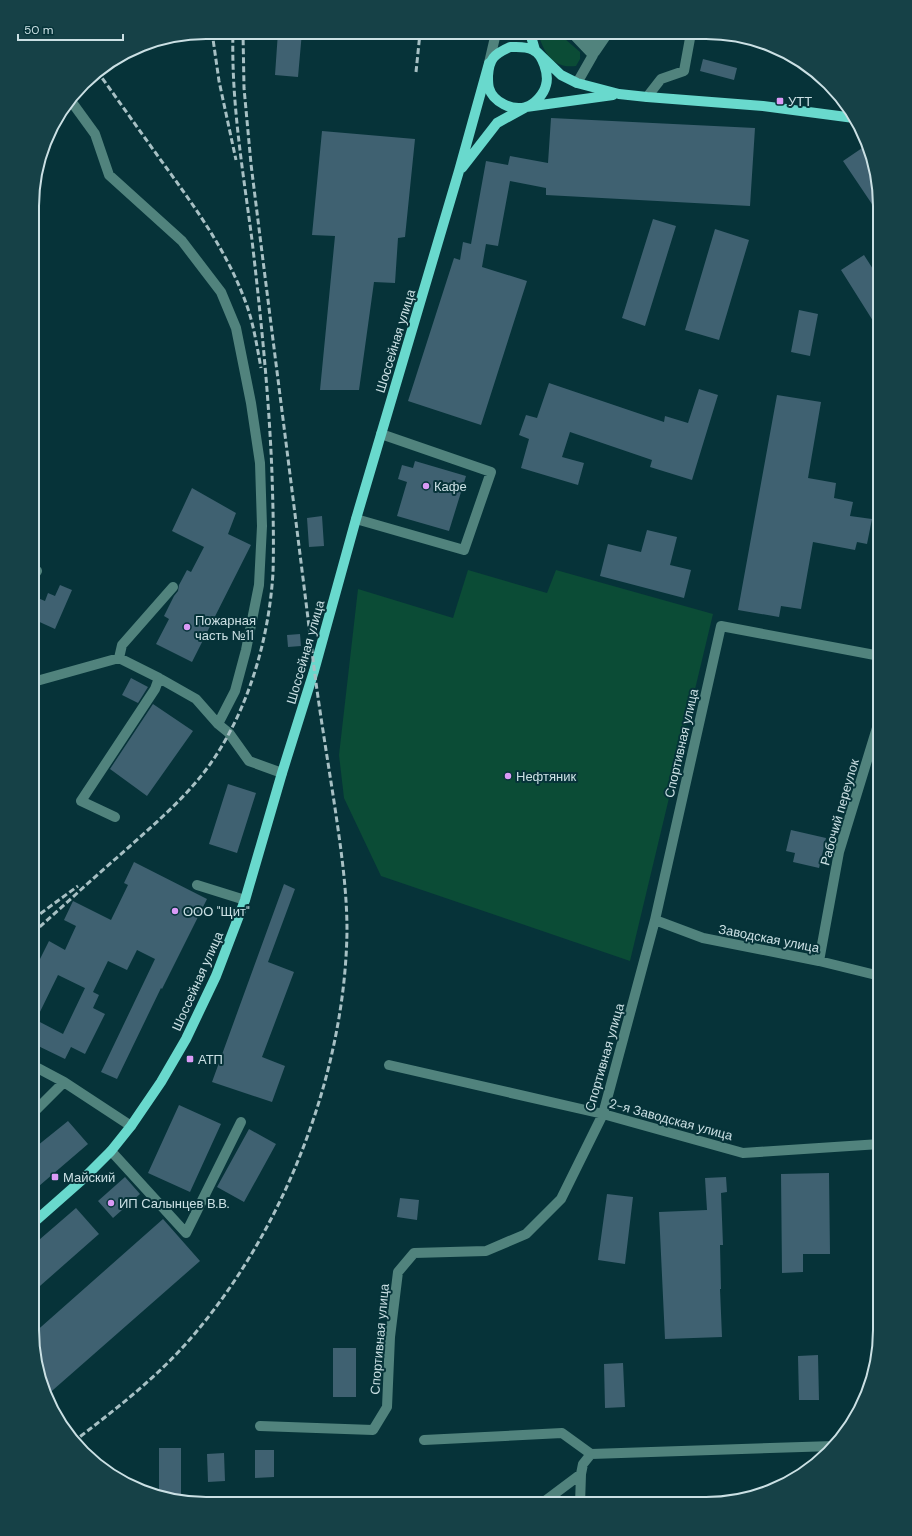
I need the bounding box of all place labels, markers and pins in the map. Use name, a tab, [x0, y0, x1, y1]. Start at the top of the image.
place label: УТТ	[788, 93, 812, 110]
marker: УТТ	[775, 96, 785, 106]
place label: Кафе	[434, 478, 467, 495]
marker: Кафе	[421, 481, 431, 491]
place label: Пожарная часть №11	[195, 612, 256, 644]
marker: Пожарная часть №11	[182, 622, 192, 632]
place label: Нефтяник	[516, 768, 576, 785]
marker: Нефтяник	[503, 771, 513, 781]
place label: ООО "Щит"	[183, 903, 250, 920]
marker: ООО "Щит"	[170, 906, 180, 916]
place label: АТП	[198, 1051, 223, 1068]
marker: АТП	[185, 1054, 195, 1064]
place label: Майский	[63, 1169, 115, 1186]
marker: Майский	[50, 1172, 60, 1182]
place label: ИП Салынцев В.В.	[119, 1195, 230, 1212]
marker: ИП Салынцев В.В.	[106, 1198, 116, 1208]

